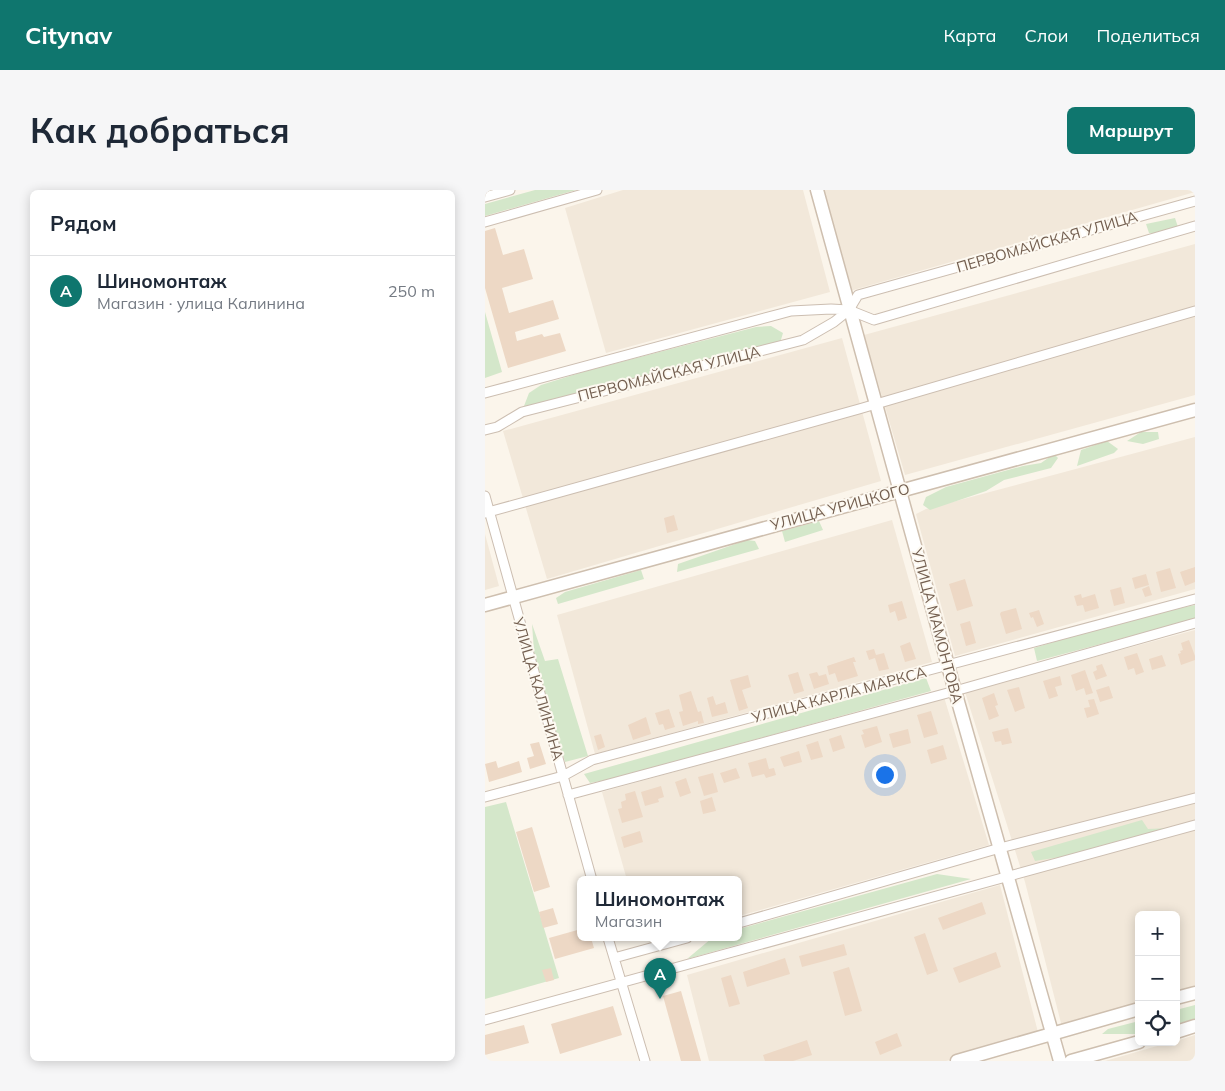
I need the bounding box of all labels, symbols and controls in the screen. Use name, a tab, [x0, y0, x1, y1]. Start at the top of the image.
text: Citynav	[25, 20, 112, 50]
text: Карта	[944, 24, 996, 47]
text: Слои	[1024, 24, 1069, 47]
text: Поделиться	[1097, 24, 1200, 47]
button: Маршрут	[1067, 107, 1195, 154]
text: Как добраться	[30, 108, 290, 152]
street label: ПЕРВОМАЙСКАЯ УЛИЦА	[954, 207, 1140, 277]
text: Рядом	[50, 210, 117, 236]
text: Шиномонтаж	[97, 269, 227, 293]
text: A	[60, 281, 72, 301]
text: 250 m	[388, 281, 435, 301]
text: Магазин · улица Калинина	[97, 293, 305, 313]
street label: ПЕРВОМАЙСКАЯ УЛИЦА	[576, 342, 762, 405]
street label: УЛИЦА УРИЦКОГО	[767, 479, 912, 535]
street label: УЛИЦА МАМОНТОВА	[907, 545, 967, 706]
street label: УЛИЦА КАЛИНИНА	[509, 614, 568, 763]
street label: УЛИЦА КАРЛА МАРКСА	[748, 662, 928, 727]
your location	[872, 762, 898, 788]
popup	[577, 876, 742, 941]
text: Шиномонтаж	[595, 887, 724, 911]
text: Магазин	[595, 911, 662, 931]
map controls	[1135, 911, 1180, 1046]
button: +	[1135, 911, 1180, 956]
button: −	[1135, 956, 1180, 1001]
pin: A	[644, 958, 676, 999]
button: locate	[1135, 1001, 1180, 1046]

